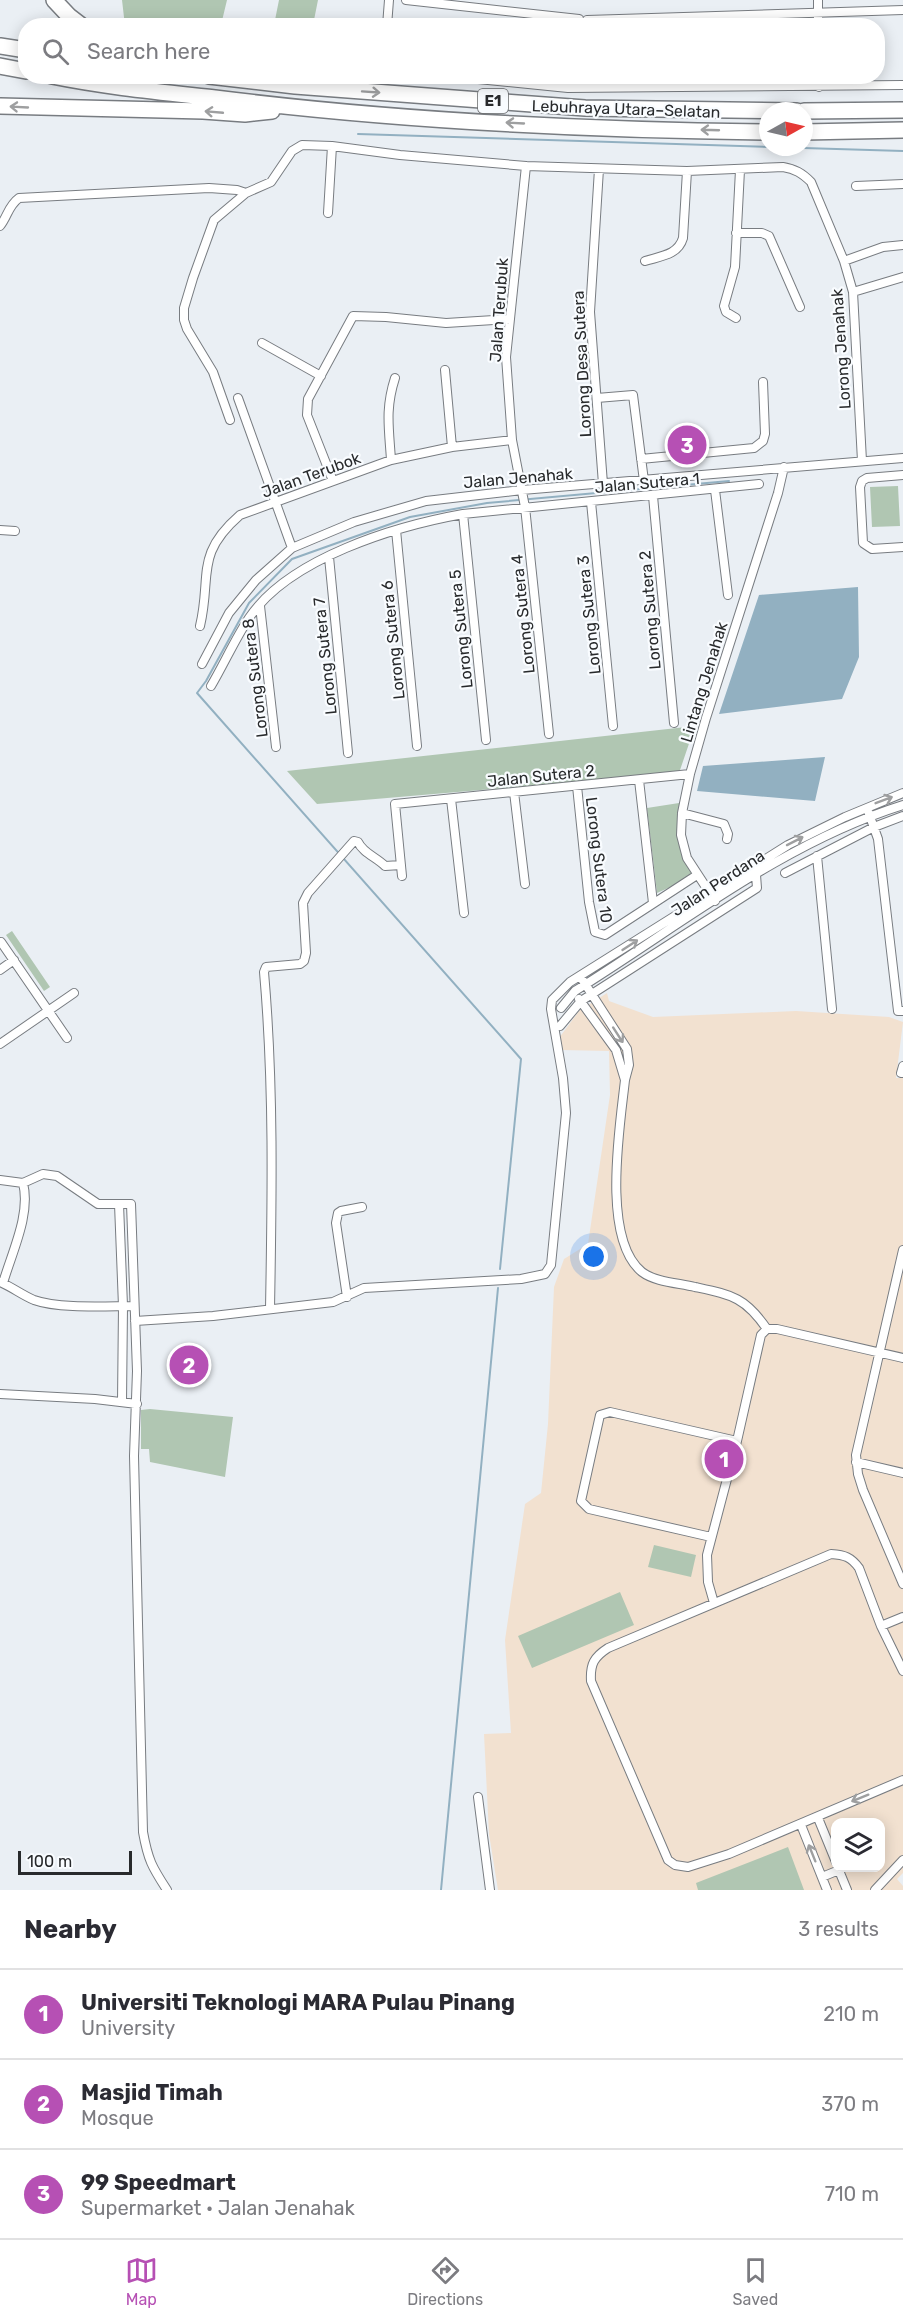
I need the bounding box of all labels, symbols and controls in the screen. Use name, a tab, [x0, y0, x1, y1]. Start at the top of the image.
search box	[18, 18, 885, 84]
icon: search	[39, 35, 72, 68]
text: Search here	[87, 38, 210, 65]
one-way arrow	[361, 87, 381, 98]
road number: E1	[478, 89, 508, 113]
street label: Lebuhraya Utara–Selatan	[531, 96, 721, 122]
one-way arrow	[10, 101, 30, 112]
north arrow	[759, 102, 813, 156]
one-way arrow	[205, 106, 225, 117]
one-way arrow	[505, 117, 525, 128]
one-way arrow	[700, 124, 720, 136]
street label: Jalan Terubuk	[486, 256, 512, 363]
street label: Lorong Jenahak	[827, 287, 855, 410]
street label: Lorong Desa Sutera	[569, 290, 595, 438]
pin: 3	[668, 422, 706, 468]
street label: Jalan Terubok	[259, 448, 364, 502]
street label: Jalan Jenahak	[463, 464, 574, 492]
street label: Jalan Sutera 1	[594, 469, 700, 497]
street label: Lorong Sutera 2	[635, 550, 665, 670]
street label: Lorong Sutera 4	[507, 553, 539, 675]
street label: Lorong Sutera 3	[573, 555, 605, 675]
street label: Lorong Sutera 5	[445, 569, 477, 689]
street label: Lorong Sutera 6	[377, 579, 409, 700]
street label: Lorong Sutera 7	[309, 596, 341, 716]
street label: Lorong Sutera 8	[238, 617, 272, 739]
street label: Lintang Jenahak	[677, 619, 732, 745]
street label: Jalan Sutera 2	[486, 761, 596, 791]
one-way arrow	[874, 794, 893, 805]
street label: Lorong Sutera 10	[582, 796, 616, 924]
one-way arrow	[786, 835, 804, 847]
street label: Jalan Perdana	[668, 846, 768, 920]
one-way arrow	[621, 939, 638, 951]
one-way arrow	[612, 1026, 624, 1043]
your location	[579, 1242, 608, 1271]
pin: 2	[170, 1342, 208, 1388]
pin: 1	[704, 1436, 744, 1482]
one-way arrow	[852, 1793, 870, 1804]
map controls	[831, 1818, 885, 1872]
button: layers	[831, 1818, 885, 1872]
one-way arrow	[806, 1844, 817, 1863]
scale bar	[18, 1848, 132, 1876]
text: 100 m	[27, 1852, 72, 1871]
text: Nearby	[24, 1914, 117, 1945]
text: 3 results	[798, 1917, 879, 1941]
text: Universiti Teknologi MARA Pulau Pinang	[81, 1989, 515, 2016]
text: 1	[39, 2002, 48, 2026]
text: 210 m	[823, 2002, 879, 2026]
text: University	[81, 2016, 175, 2040]
text: Masjid Timah	[81, 2079, 223, 2106]
text: 2	[37, 2092, 50, 2116]
text: 370 m	[821, 2092, 879, 2116]
text: Mosque	[81, 2106, 154, 2130]
text: 99 Speedmart	[81, 2169, 236, 2196]
text: 3	[37, 2182, 50, 2206]
text: 710 m	[825, 2182, 879, 2206]
text: Supermarket · Jalan Jenahak	[81, 2196, 355, 2220]
tab: Map	[125, 2254, 158, 2309]
tab: Directions	[407, 2254, 483, 2309]
tab: Saved	[733, 2254, 778, 2309]

